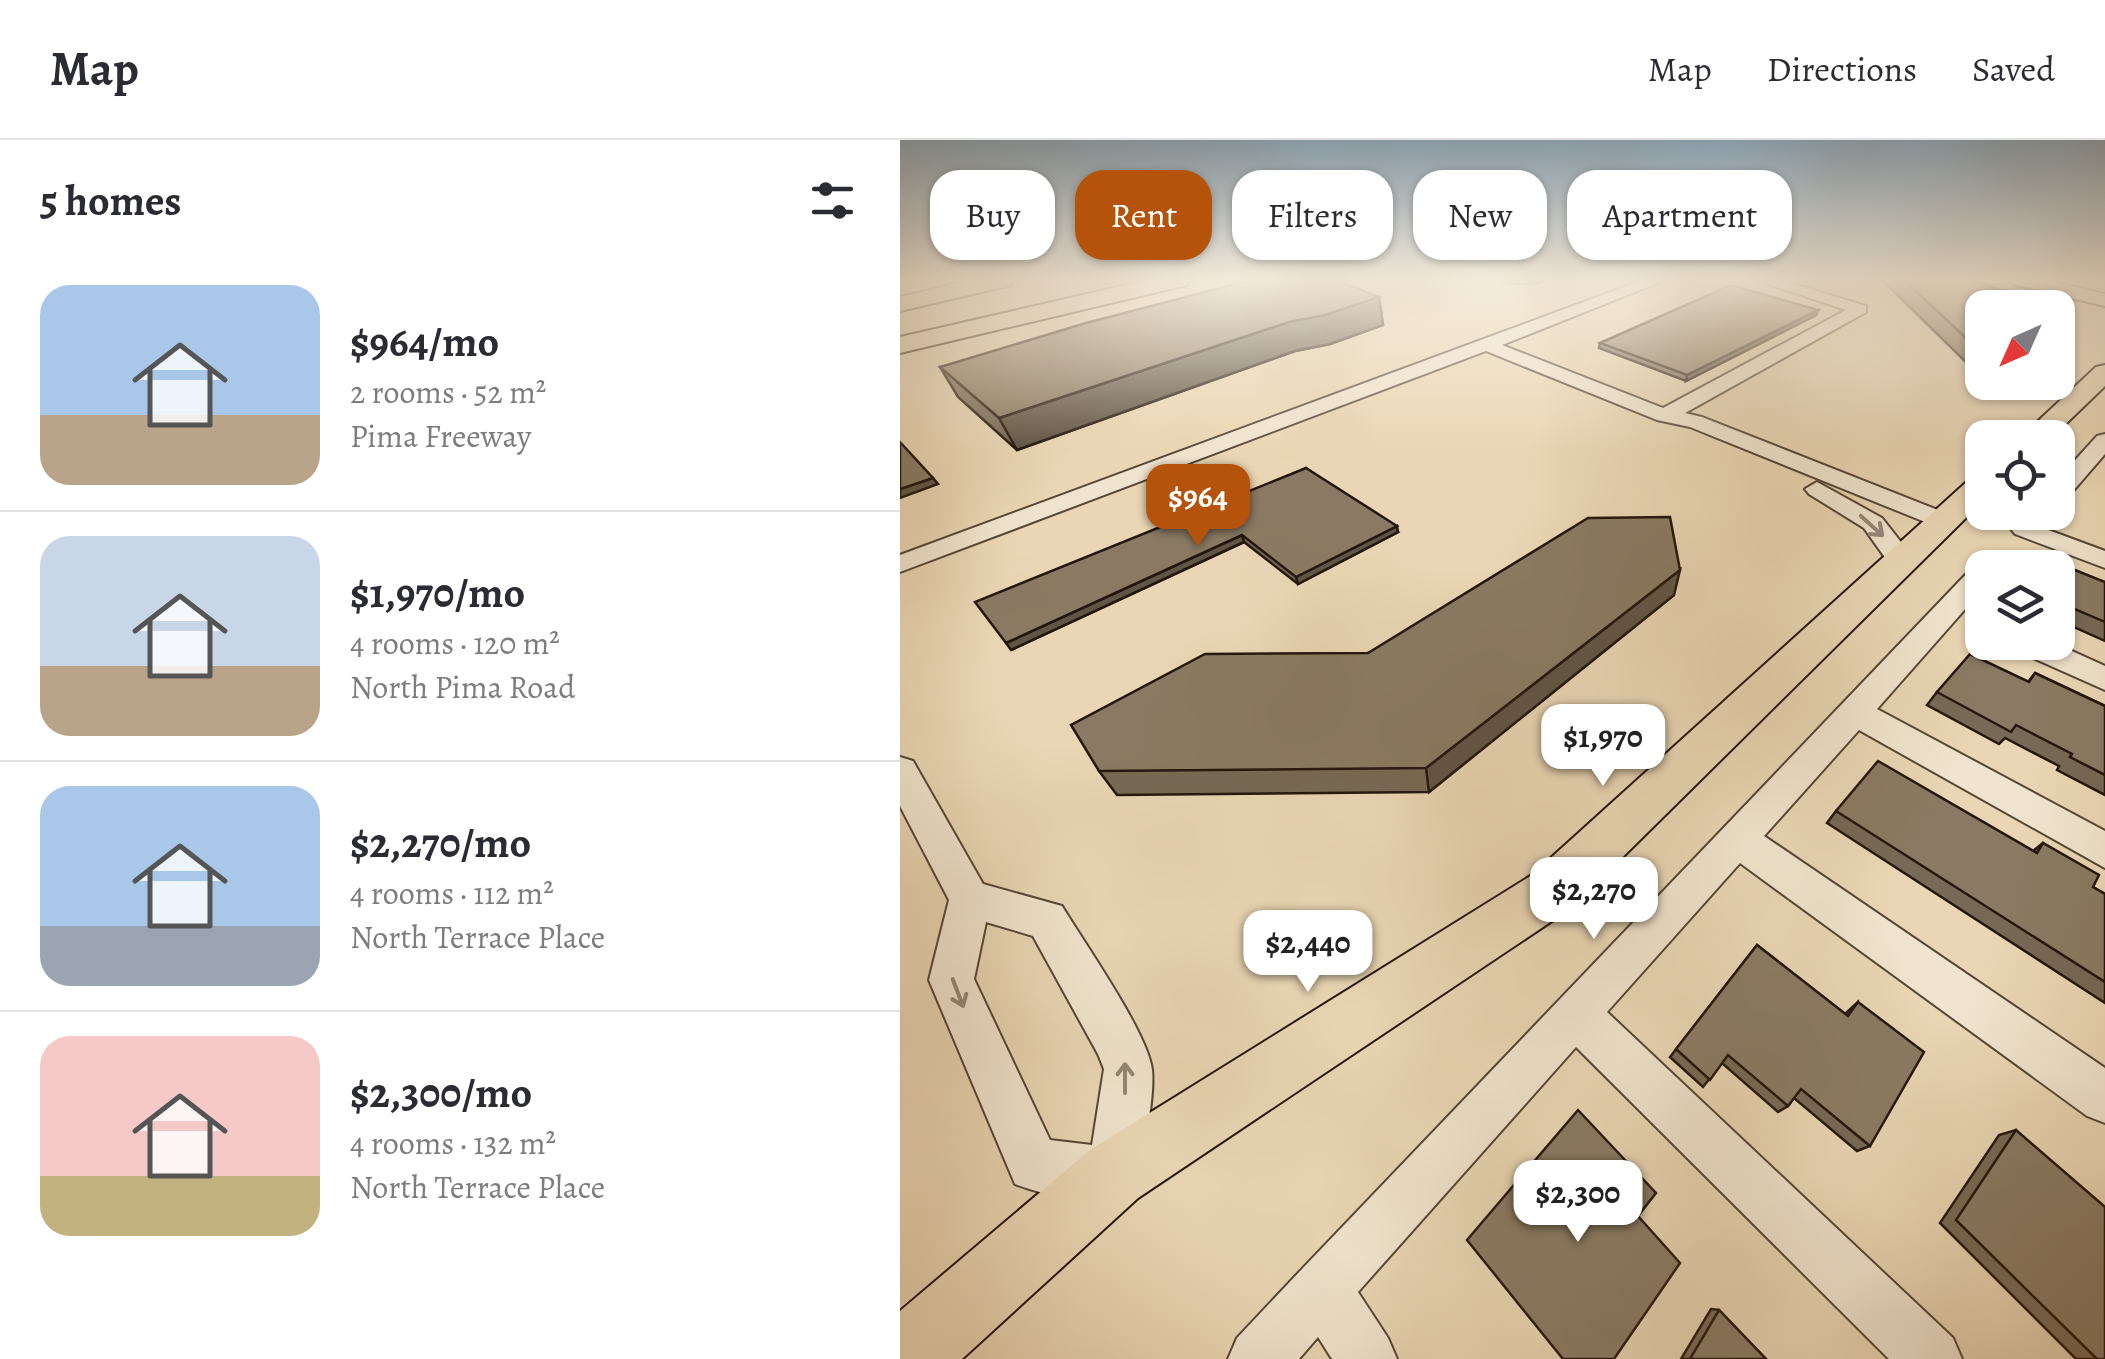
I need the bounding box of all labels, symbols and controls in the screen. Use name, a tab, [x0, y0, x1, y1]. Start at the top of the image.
text: Map	[50, 36, 139, 102]
text: Map	[1648, 45, 1712, 93]
text: Directions	[1767, 45, 1917, 93]
text: Saved	[1972, 45, 2055, 93]
chip: Buy	[930, 170, 1055, 260]
chip: Rent	[1075, 170, 1212, 260]
chip: Filters	[1232, 170, 1393, 260]
chip: New	[1413, 170, 1547, 260]
chip: Apartment	[1567, 170, 1792, 260]
text: 5 homes	[40, 172, 181, 229]
icon: filters	[805, 173, 860, 228]
north arrow	[1965, 290, 2075, 400]
map controls	[1965, 290, 2075, 660]
text: $964/mo	[350, 313, 499, 370]
icon: home	[120, 325, 240, 445]
text: 2 rooms · 52 m²	[350, 370, 546, 414]
text: Pima Freeway	[350, 414, 531, 458]
button: locate	[1965, 420, 2075, 530]
pin: $964	[1139, 464, 1257, 549]
text: $964	[1168, 474, 1228, 518]
one-way arrow	[1859, 514, 1884, 537]
button: layers	[1965, 550, 2075, 660]
text: $1,970/mo	[350, 564, 525, 621]
icon: home	[120, 576, 240, 696]
text: 4 rooms · 120 m²	[350, 621, 560, 665]
text: North Pima Road	[350, 665, 575, 709]
pin: $1,970	[1522, 704, 1684, 789]
text: $1,970	[1563, 714, 1643, 758]
text: $2,270/mo	[350, 814, 531, 871]
icon: home	[120, 826, 240, 946]
pin: $2,270	[1513, 857, 1675, 942]
text: $2,270	[1552, 867, 1636, 911]
text: 4 rooms · 112 m²	[350, 871, 554, 915]
pin: $2,440	[1227, 910, 1389, 995]
text: North Terrace Place	[350, 915, 605, 959]
text: $2,440	[1265, 920, 1351, 964]
one-way arrow	[950, 977, 968, 1008]
one-way arrow	[1116, 1062, 1134, 1095]
text: $2,300/mo	[350, 1064, 532, 1121]
icon: home	[120, 1076, 240, 1196]
text: 4 rooms · 132 m²	[350, 1121, 556, 1165]
pin: $2,300	[1497, 1160, 1659, 1245]
text: North Terrace Place	[350, 1165, 605, 1209]
text: $2,300	[1536, 1170, 1620, 1214]

